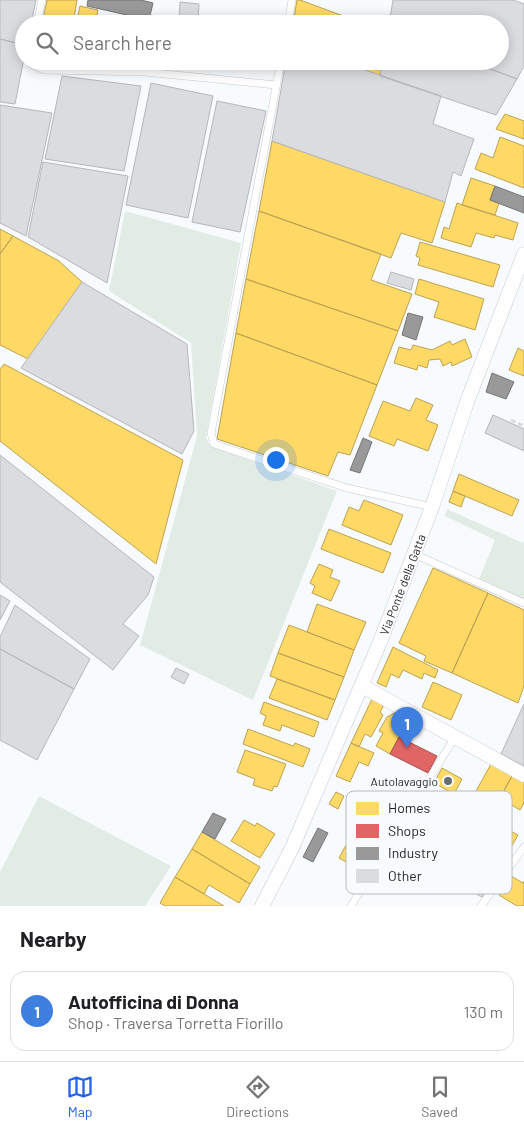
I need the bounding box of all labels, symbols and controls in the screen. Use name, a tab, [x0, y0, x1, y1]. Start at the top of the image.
search box	[15, 15, 509, 70]
icon: search	[33, 29, 61, 57]
text: Search here	[73, 31, 172, 54]
your location	[263, 447, 289, 473]
street label: Via Ponte della Gatta	[376, 532, 428, 637]
pin: 1	[391, 707, 423, 748]
place label: Autolavaggio	[371, 774, 438, 788]
marker: Autolavaggio	[442, 775, 454, 787]
legend	[346, 791, 512, 894]
text: Homes	[388, 799, 431, 816]
text: Shops	[388, 822, 426, 839]
text: Industry	[388, 844, 439, 861]
text: Other	[388, 867, 422, 884]
text: Nearby	[20, 926, 86, 951]
text: Autofficina di Donna	[68, 990, 239, 1013]
text: 1	[34, 1002, 40, 1021]
text: 130 m	[464, 1002, 503, 1021]
text: Shop · Traversa Torretta Fiorillo	[68, 1013, 284, 1032]
tab: Map	[66, 1073, 94, 1120]
tab: Directions	[226, 1073, 289, 1120]
tab: Saved	[421, 1073, 458, 1120]

